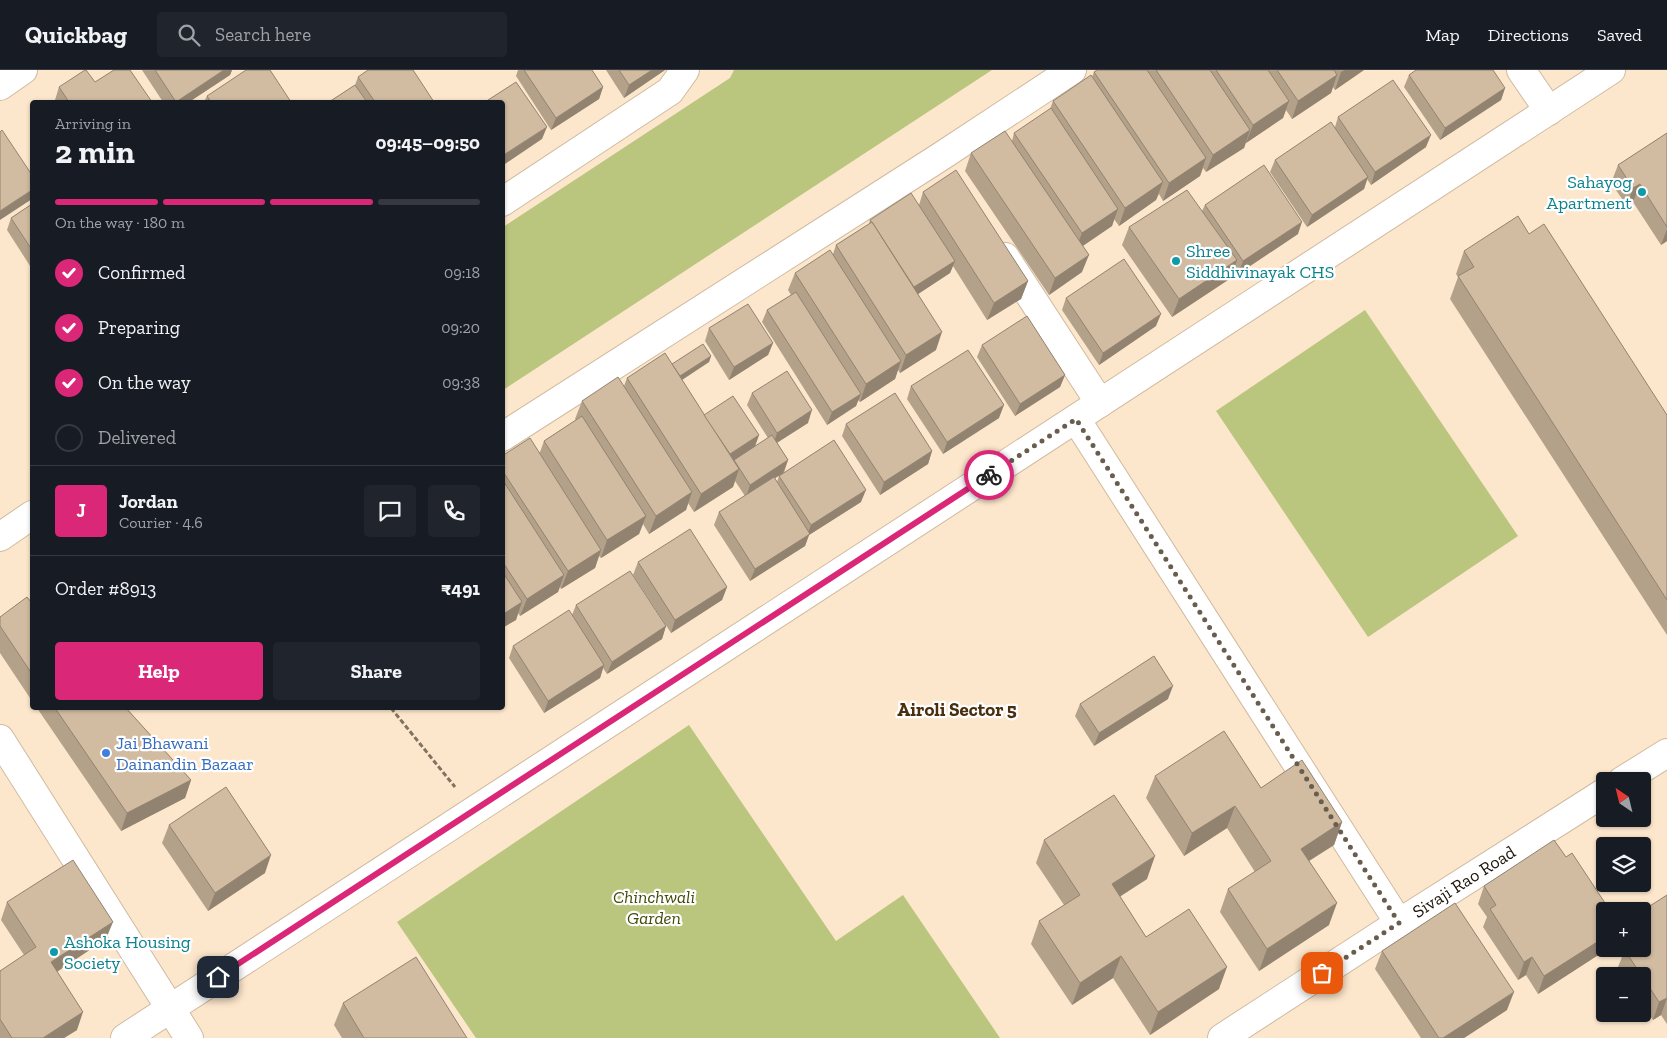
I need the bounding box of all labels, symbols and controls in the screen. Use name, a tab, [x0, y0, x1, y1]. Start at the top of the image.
search box	[157, 12, 507, 57]
text: Quickbag	[25, 20, 127, 49]
icon: search	[175, 21, 203, 49]
text: Search here	[215, 23, 311, 46]
text: Map	[1425, 24, 1460, 46]
text: Directions	[1488, 24, 1569, 46]
text: Saved	[1597, 24, 1642, 46]
text: Arriving in	[55, 114, 131, 133]
text: 09:45–09:50	[376, 131, 480, 154]
text: 2 min	[55, 133, 135, 171]
place label: Sahayog Apartment	[1547, 171, 1632, 214]
marker: Sahayog Apartment	[1636, 186, 1648, 198]
text: On the way · 180 m	[55, 213, 185, 232]
place label: Shree Siddhivinayak CHS	[1186, 240, 1334, 283]
marker: Shree Siddhivinayak CHS	[1170, 255, 1182, 267]
icon: check	[55, 259, 83, 287]
text: Confirmed	[98, 261, 185, 284]
text: 09:18	[444, 263, 480, 282]
icon: check	[55, 314, 83, 342]
text: Preparing	[98, 316, 180, 339]
text: 09:20	[441, 318, 480, 337]
icon: check	[55, 369, 83, 397]
text: On the way	[98, 371, 191, 394]
text: 09:38	[442, 373, 480, 392]
text: Delivered	[98, 426, 176, 449]
courier	[964, 450, 1014, 500]
icon: bike	[975, 461, 1003, 489]
button: chat	[364, 485, 416, 537]
button: phone	[428, 485, 480, 537]
text: Jordan	[119, 490, 178, 513]
text: J	[76, 499, 86, 522]
text: Courier · 4.6	[119, 513, 203, 532]
text: Order #8913	[55, 577, 156, 600]
text: ₹491	[441, 577, 480, 600]
button: Help	[55, 642, 263, 700]
button: Share	[273, 642, 480, 700]
district label: Airoli Sector 5	[897, 698, 1017, 721]
place label: Jai Bhawani Dainandin Bazaar	[116, 732, 254, 775]
marker: Jai Bhawani Dainandin Bazaar	[100, 747, 112, 759]
north arrow	[1596, 772, 1651, 828]
map controls	[1596, 772, 1651, 1022]
button: layers	[1596, 837, 1651, 892]
street label: Sivaji Rao Road	[1408, 841, 1520, 923]
park label: Chinchwali Garden	[613, 886, 695, 929]
button: +	[1596, 902, 1651, 957]
place label: Ashoka Housing Society	[64, 931, 191, 974]
marker: Ashoka Housing Society	[48, 946, 60, 958]
pin	[1301, 952, 1343, 994]
pin	[197, 956, 239, 998]
icon: bag	[1308, 959, 1336, 987]
icon: home	[204, 963, 232, 991]
button: −	[1596, 967, 1651, 1022]

